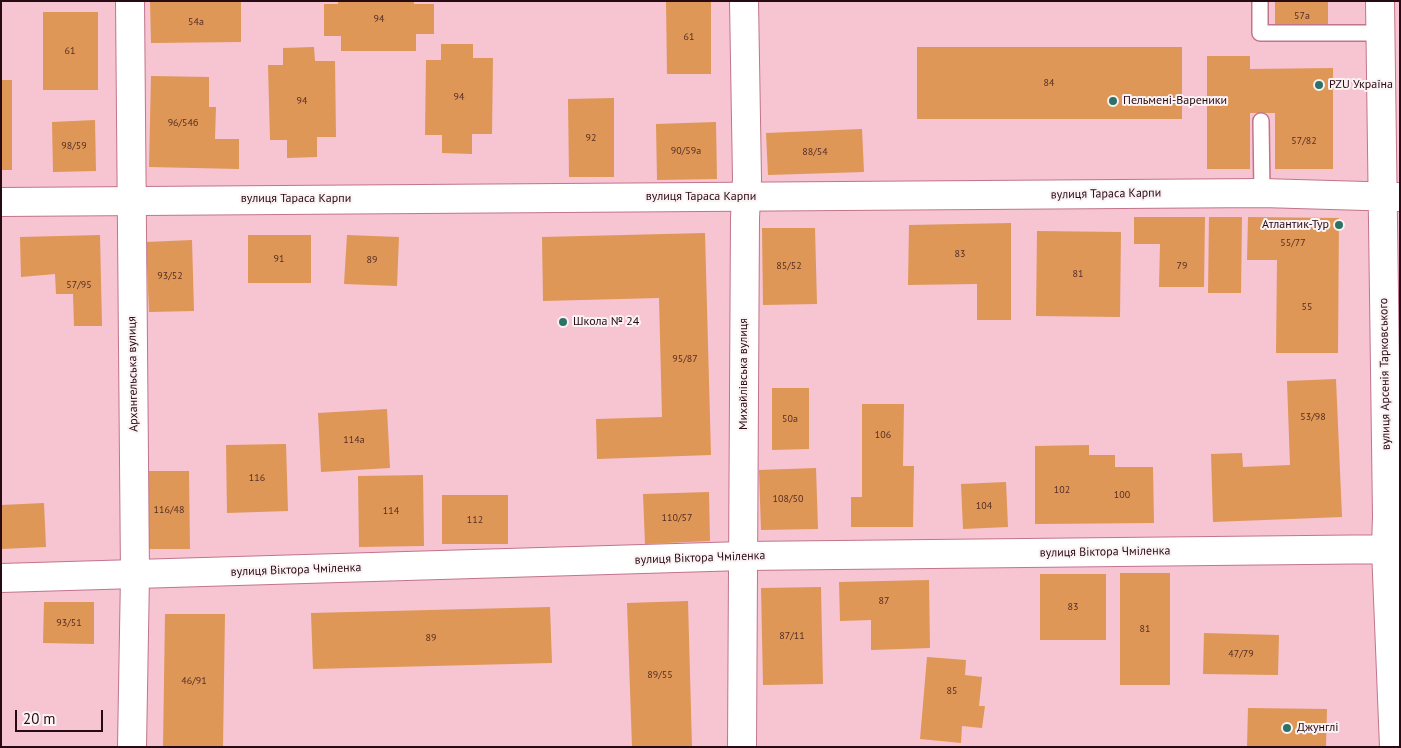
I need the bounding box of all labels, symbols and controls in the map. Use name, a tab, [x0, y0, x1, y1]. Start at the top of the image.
house number: 57а	[1294, 10, 1310, 22]
house number: 94	[374, 13, 384, 25]
house number: 54а	[188, 16, 204, 28]
house number: 61	[684, 31, 694, 43]
house number: 61	[65, 45, 75, 57]
house number: 84	[1044, 77, 1054, 89]
place label: PZU Україна	[1329, 78, 1393, 92]
marker: PZU Україна	[1313, 79, 1325, 91]
house number: 94	[454, 91, 464, 103]
place label: Пельмені-Вареники	[1123, 94, 1227, 108]
house number: 94	[297, 95, 307, 107]
marker: Пельмені-Вареники	[1107, 95, 1119, 107]
house number: 96/54б	[168, 117, 198, 129]
house number: 92	[586, 132, 596, 144]
house number: 57/82	[1291, 135, 1317, 147]
house number: 98/59	[61, 140, 87, 152]
house number: 90/59а	[671, 145, 701, 157]
house number: 88/54	[802, 146, 828, 158]
street label: вулиця Тараса Карпи	[1051, 186, 1161, 202]
street label: вулиця Тараса Карпи	[646, 190, 756, 204]
street label: вулиця Тараса Карпи	[241, 192, 351, 206]
place label: Атлантик-Тур	[1262, 218, 1329, 232]
marker: Атлантик-Тур	[1333, 219, 1345, 231]
house number: 55/77	[1280, 237, 1306, 249]
house number: 83	[955, 248, 965, 260]
house number: 91	[274, 253, 284, 265]
house number: 89	[367, 254, 377, 266]
house number: 85/52	[776, 260, 802, 272]
house number: 79	[1177, 260, 1187, 272]
house number: 81	[1073, 268, 1083, 280]
house number: 93/52	[157, 270, 183, 282]
house number: 57/95	[66, 279, 92, 291]
street label: вулиця Арсенія Тарковського	[1376, 298, 1394, 450]
house number: 55	[1302, 301, 1312, 313]
place label: Школа № 24	[573, 315, 639, 329]
street label: Архангельська вулиця	[125, 316, 141, 432]
marker: Школа № 24	[557, 316, 569, 328]
street label: Михайлівська вулиця	[737, 318, 751, 430]
house number: 95/87	[672, 353, 698, 365]
house number: 53/98	[1300, 411, 1326, 423]
house number: 50а	[782, 413, 798, 425]
house number: 106	[875, 429, 891, 441]
house number: 114а	[343, 434, 365, 446]
house number: 116	[249, 472, 265, 484]
house number: 102	[1054, 484, 1070, 496]
house number: 100	[1114, 489, 1130, 501]
house number: 108/50	[773, 493, 803, 505]
house number: 104	[976, 500, 992, 512]
house number: 116/48	[154, 504, 184, 516]
house number: 114	[383, 505, 399, 517]
house number: 110/57	[662, 512, 692, 524]
house number: 112	[467, 514, 483, 526]
street label: вулиця Віктора Чміленка	[1040, 544, 1170, 560]
street label: вулиця Віктора Чміленка	[634, 549, 766, 567]
street label: вулиця Віктора Чміленка	[230, 561, 362, 579]
house number: 87	[879, 595, 889, 607]
house number: 83	[1068, 601, 1078, 613]
house number: 93/51	[56, 617, 82, 629]
house number: 81	[1140, 623, 1150, 635]
house number: 87/11	[779, 630, 805, 642]
house number: 89	[426, 632, 436, 644]
house number: 47/79	[1228, 648, 1254, 660]
house number: 89/55	[647, 669, 673, 681]
house number: 46/91	[181, 675, 207, 687]
house number: 85	[947, 685, 957, 697]
scale bar	[18, 700, 105, 732]
text: 20 m	[23, 709, 56, 728]
place label: Джунглі	[1297, 721, 1338, 735]
marker: Джунглі	[1281, 722, 1293, 734]

